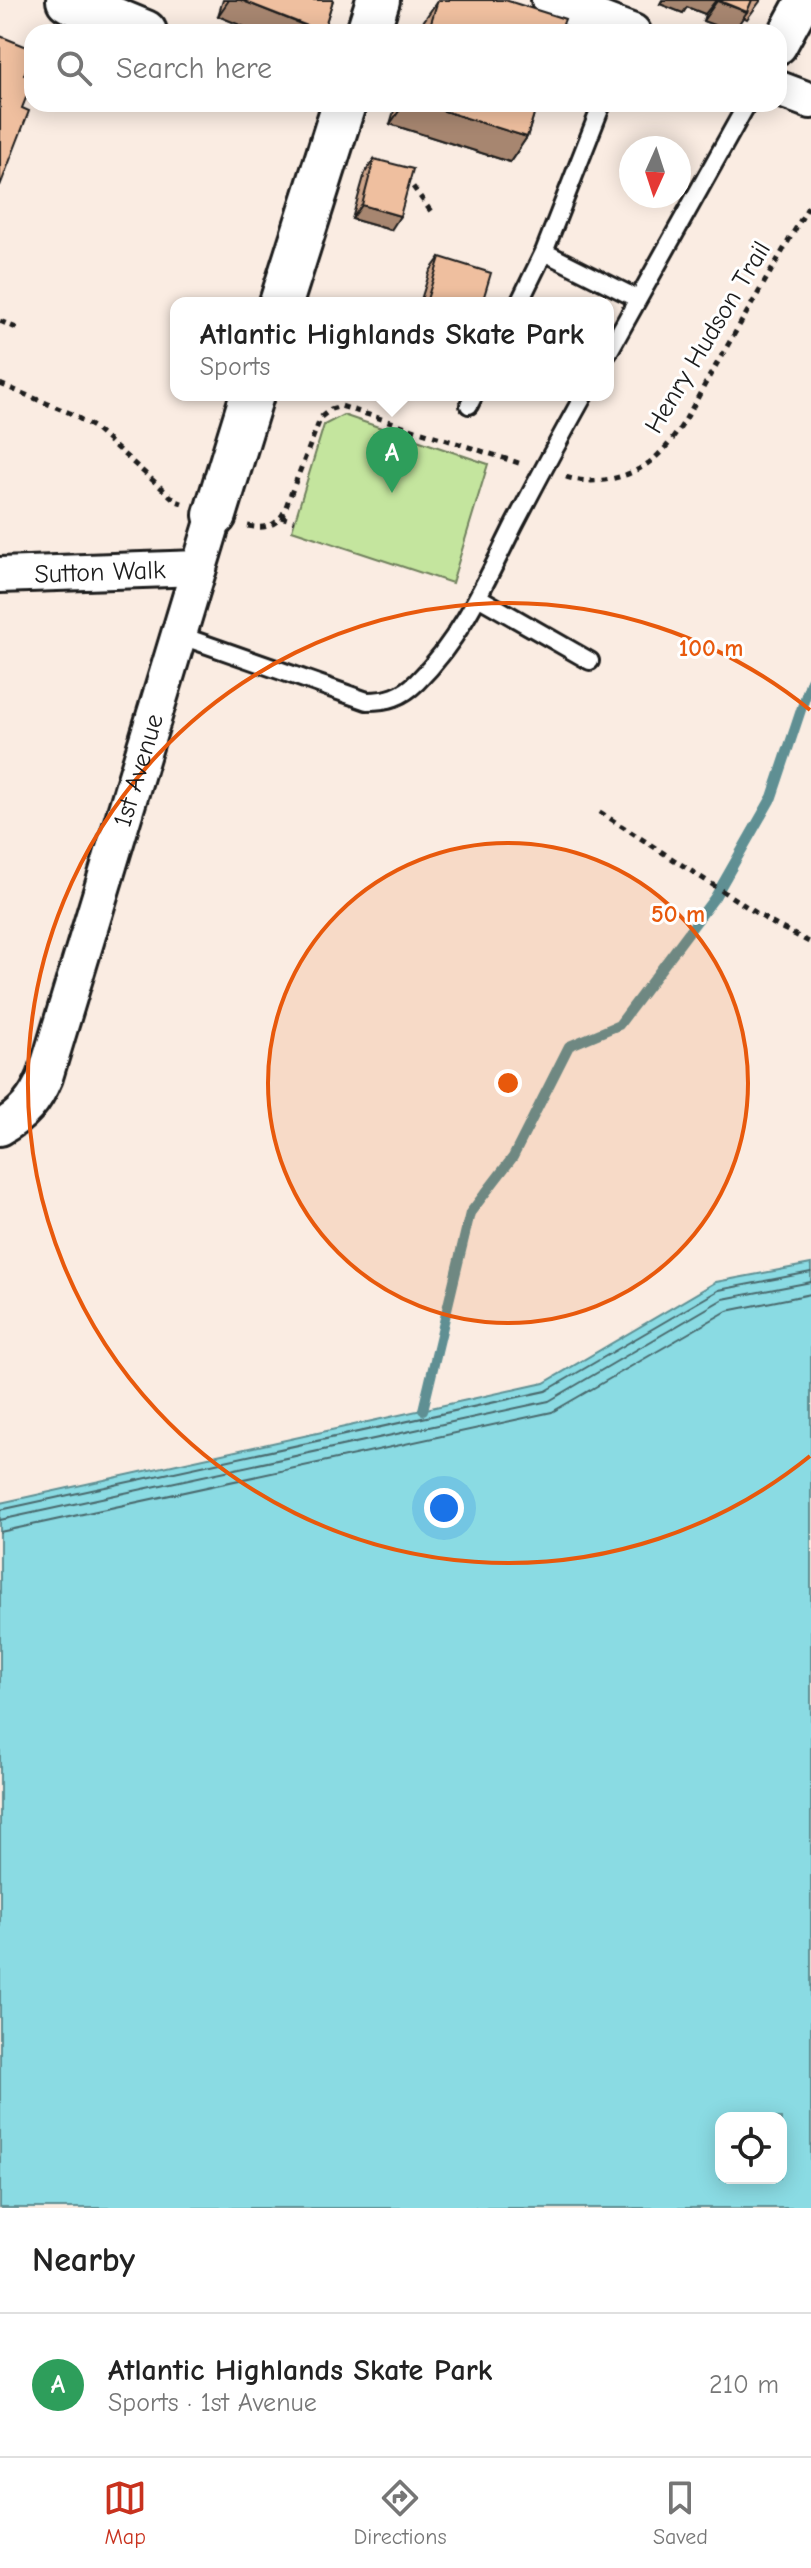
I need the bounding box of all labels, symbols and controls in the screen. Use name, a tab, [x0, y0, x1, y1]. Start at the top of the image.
search box	[24, 24, 787, 112]
icon: search	[52, 46, 96, 90]
text: Search here	[116, 51, 272, 86]
north arrow	[619, 136, 691, 208]
street label: Henry Hudson Trail	[639, 236, 777, 439]
popup	[170, 297, 614, 401]
text: Atlantic Highlands Skate Park	[200, 317, 584, 352]
text: Sports	[200, 352, 270, 382]
pin: A	[366, 427, 418, 493]
street label: Sutton Walk	[34, 555, 166, 590]
text: 100 m	[679, 634, 743, 662]
street label: 1st Avenue	[108, 710, 170, 831]
text: 50 m	[651, 900, 705, 928]
centre of rings	[494, 1069, 522, 1097]
your location	[424, 1488, 464, 1528]
map controls	[715, 2112, 787, 2184]
button: locate	[715, 2112, 787, 2184]
text: Nearby	[32, 2240, 135, 2280]
text: Atlantic Highlands Skate Park	[108, 2353, 492, 2388]
text: A	[51, 2370, 65, 2400]
text: 210 m	[709, 2370, 779, 2400]
text: Sports · 1st Avenue	[108, 2388, 317, 2418]
tab: Map	[103, 2476, 147, 2550]
tab: Directions	[354, 2476, 447, 2550]
tab: Saved	[653, 2476, 708, 2550]

